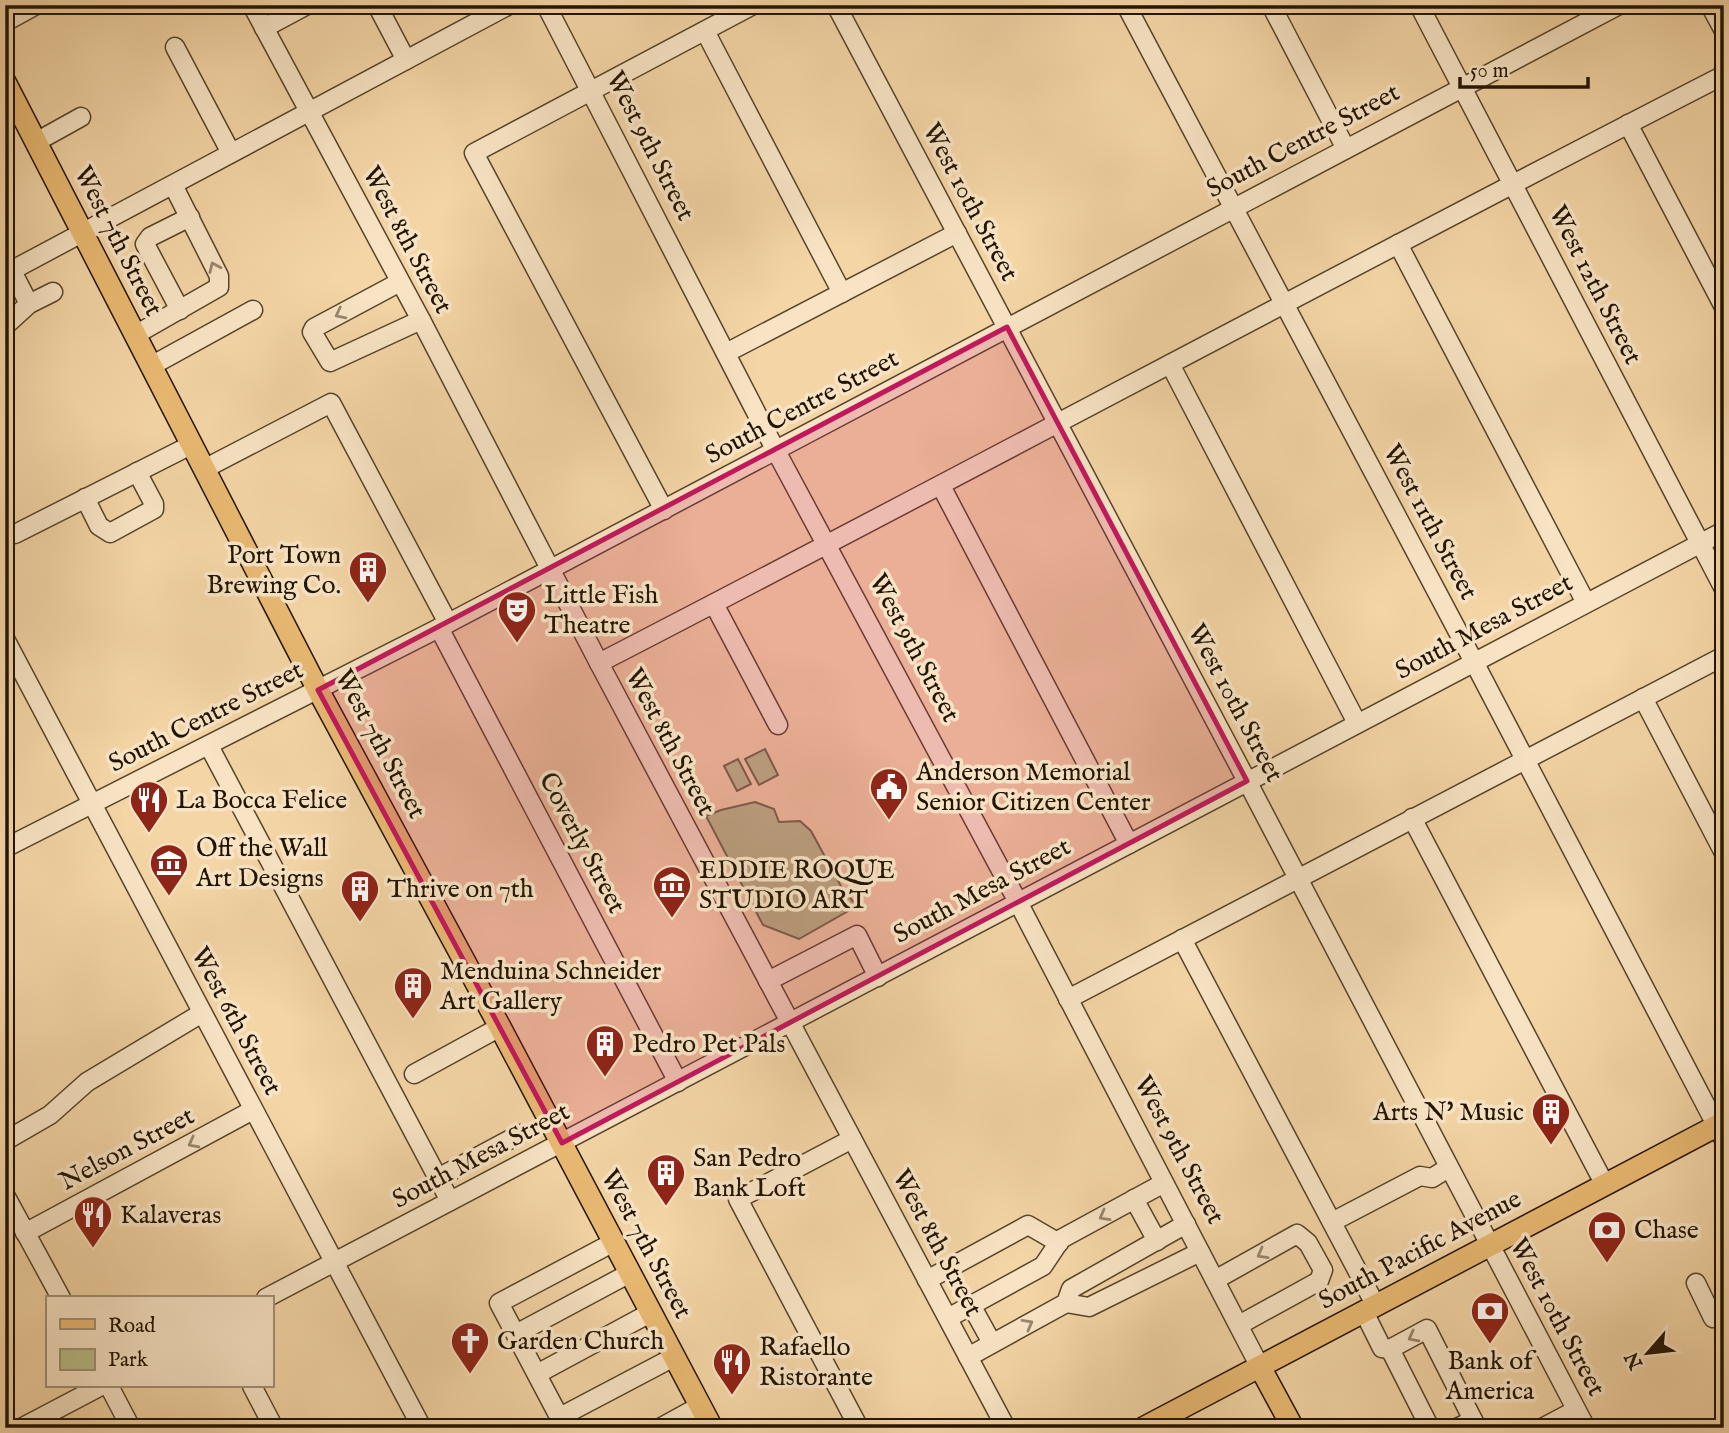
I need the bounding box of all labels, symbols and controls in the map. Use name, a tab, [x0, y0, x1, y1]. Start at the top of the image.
scale bar	[1460, 46, 1587, 90]
text: 50 m	[1470, 58, 1509, 85]
street label: West 9th Street	[598, 66, 702, 226]
street label: South Centre Street	[1201, 76, 1405, 206]
street label: West 10th Street	[914, 117, 1026, 287]
street label: West 7th Street	[66, 160, 170, 322]
street label: West 8th Street	[354, 161, 460, 319]
street label: West 12th Street	[1541, 200, 1649, 370]
one-way arrow	[208, 262, 222, 274]
one-way arrow	[335, 306, 347, 320]
street label: South Centre Street	[700, 342, 904, 472]
street label: West 11th Street	[1375, 439, 1485, 606]
place label: Port Town Brewing Co.	[206, 539, 341, 602]
building icon: Port Town Brewing Co.	[347, 549, 389, 604]
street label: South Mesa Street	[1390, 566, 1578, 688]
street label: West 9th Street	[861, 568, 967, 728]
place label: Little Fish Theatre	[544, 579, 658, 642]
theatre icon: Little Fish Theatre	[496, 589, 538, 644]
street label: West 10th Street	[1179, 618, 1291, 788]
street label: South Centre Street	[103, 654, 309, 780]
street label: West 8th Street	[617, 663, 723, 821]
street label: West 7th Street	[327, 664, 433, 824]
place label: Anderson Memorial Senior Citizen Center	[915, 756, 1151, 819]
public building icon: Anderson Memorial Senior Citizen Center	[868, 766, 910, 821]
street label: Coverly Street	[531, 767, 633, 919]
restaurant icon: La Bocca Felice	[128, 779, 170, 834]
place label: La Bocca Felice	[176, 784, 347, 817]
street label: South Mesa Street	[888, 830, 1076, 952]
place label: Off the Wall Art Designs	[195, 832, 329, 895]
museum icon: Off the Wall Art Designs	[148, 842, 190, 897]
place label: EDDIE ROQUE STUDIO ART	[699, 854, 895, 917]
museum icon: EDDIE ROQUE STUDIO ART	[651, 864, 693, 919]
building icon: Thrive on 7th	[339, 868, 381, 923]
place label: Thrive on 7th	[387, 873, 534, 906]
street label: West 6th Street	[183, 941, 289, 1101]
place label: Menduina Schneider Art Gallery	[439, 955, 662, 1018]
building icon: Menduina Schneider Art Gallery	[392, 965, 434, 1020]
building icon: Pedro Pet Pals	[584, 1023, 626, 1078]
place label: Pedro Pet Pals	[632, 1028, 785, 1061]
street label: West 9th Street	[1126, 1070, 1232, 1230]
building icon: Arts N' Music	[1530, 1091, 1572, 1146]
street label: South Mesa Street	[387, 1095, 575, 1217]
place label: Arts N' Music	[1372, 1096, 1524, 1129]
street label: Nelson Street	[54, 1100, 200, 1198]
one-way arrow	[188, 1135, 201, 1148]
place label: San Pedro Bank Loft	[693, 1142, 806, 1205]
building icon: San Pedro Bank Loft	[645, 1152, 687, 1207]
street label: West 7th Street	[593, 1164, 699, 1324]
street label: West 8th Street	[884, 1164, 990, 1322]
street label: South Pacific Avenue	[1313, 1183, 1527, 1317]
restaurant icon: Kalaveras	[72, 1194, 114, 1249]
place label: Kalaveras	[120, 1199, 221, 1232]
one-way arrow	[1099, 1207, 1112, 1221]
bank icon: Chase	[1586, 1209, 1628, 1264]
place label: Chase	[1634, 1214, 1699, 1247]
street label: West 10th Street	[1501, 1232, 1613, 1402]
one-way arrow	[1257, 1246, 1269, 1259]
bank icon: Bank of America	[1469, 1290, 1511, 1345]
legend	[46, 1296, 273, 1388]
text: Road	[108, 1313, 156, 1340]
north arrow	[1614, 1318, 1684, 1388]
one-way arrow	[1021, 1319, 1033, 1332]
church icon: Garden Church	[449, 1320, 491, 1375]
place label: Garden Church	[497, 1325, 664, 1358]
one-way arrow	[1408, 1328, 1420, 1342]
place label: Rafaello Ristorante	[759, 1331, 873, 1394]
restaurant icon: Rafaello Ristorante	[711, 1341, 753, 1396]
place label: Bank of America	[1445, 1345, 1537, 1408]
text: Park	[108, 1347, 149, 1374]
text: N	[1620, 1347, 1650, 1374]

